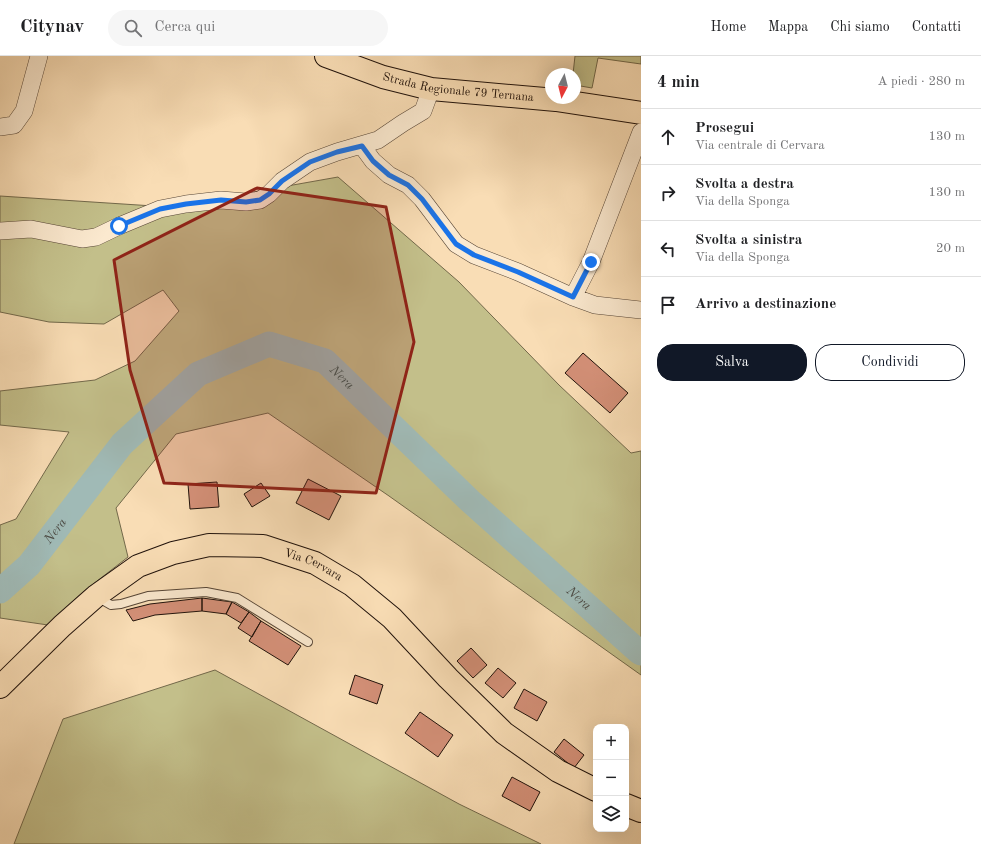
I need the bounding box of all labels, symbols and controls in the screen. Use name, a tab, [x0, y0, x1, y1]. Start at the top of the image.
search box	[108, 10, 388, 46]
icon: search	[122, 17, 144, 39]
text: Citynav	[20, 18, 84, 37]
text: Cerca qui	[154, 20, 215, 35]
text: Home	[711, 20, 746, 34]
text: Mappa	[768, 20, 808, 34]
text: Chi siamo	[830, 20, 890, 34]
text: Contatti	[912, 20, 961, 34]
north arrow	[545, 68, 581, 104]
street label: Strada Regionale 79 Ternana	[381, 71, 534, 104]
text: 4 min	[657, 74, 700, 91]
text: A piedi · 280 m	[877, 75, 965, 88]
text: Prosegui	[695, 121, 754, 136]
icon: ahead	[657, 126, 679, 148]
text: 130 m	[928, 130, 965, 143]
text: Via centrale di Cervara	[695, 139, 825, 152]
text: Svolta a destra	[695, 177, 794, 192]
icon: right	[657, 182, 679, 204]
text: 130 m	[928, 186, 965, 199]
text: Via della Sponga	[695, 195, 790, 208]
route start	[110, 217, 128, 235]
text: Svolta a sinistra	[695, 233, 802, 248]
icon: left	[657, 238, 679, 260]
text: 20 m	[936, 242, 965, 255]
text: Via della Sponga	[695, 251, 790, 264]
route end	[582, 253, 600, 271]
icon: arrive	[657, 294, 679, 316]
text: Arrivo a destinazione	[695, 297, 836, 312]
button: Salva	[657, 344, 807, 381]
button: Condividi	[815, 344, 965, 381]
water label: Nera	[327, 362, 357, 392]
water label: Nera	[41, 516, 69, 547]
street label: Via Cervara	[283, 547, 344, 584]
water label: Nera	[563, 583, 594, 612]
map controls	[593, 724, 629, 832]
button: +	[593, 724, 629, 760]
button: −	[593, 760, 629, 796]
button: layers	[593, 796, 629, 832]

